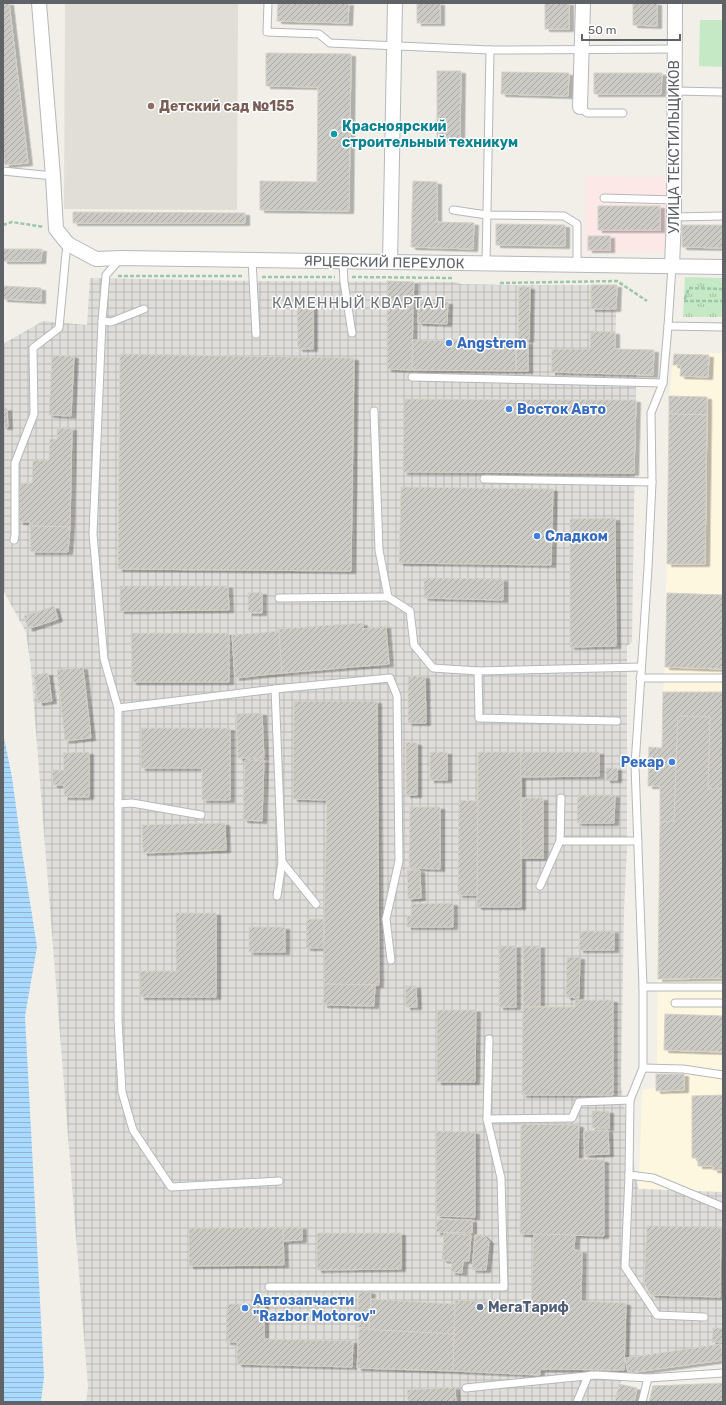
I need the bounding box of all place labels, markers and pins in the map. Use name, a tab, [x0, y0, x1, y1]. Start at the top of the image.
place label: Детский сад №155	[159, 98, 294, 115]
marker: Детский сад №155	[146, 101, 156, 111]
place label: Красноярский строительный техникум	[342, 118, 518, 151]
marker: Красноярский строительный техникум	[329, 129, 339, 139]
place label: Angstrem	[457, 335, 527, 352]
marker: Angstrem	[444, 338, 454, 348]
place label: Восток Авто	[517, 401, 606, 418]
marker: Восток Авто	[504, 404, 514, 414]
place label: Сладком	[545, 528, 608, 545]
marker: Сладком	[532, 531, 542, 541]
place label: Рекар	[621, 754, 664, 771]
marker: Рекар	[667, 757, 677, 767]
place label: Автозапчасти "Razbor Motorov"	[253, 1292, 376, 1325]
place label: МегаТариф	[488, 1299, 569, 1316]
marker: МегаТариф	[475, 1302, 485, 1312]
marker: Автозапчасти "Razbor Motorov"	[240, 1303, 250, 1313]

